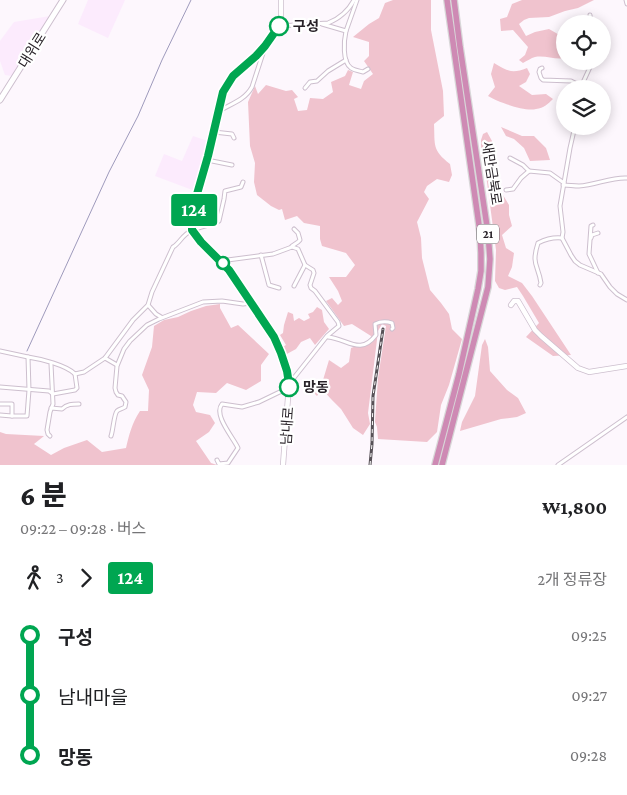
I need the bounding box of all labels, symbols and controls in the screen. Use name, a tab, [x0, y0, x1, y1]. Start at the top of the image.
map controls	[556, 15, 611, 135]
button: locate	[556, 15, 611, 70]
marker: 구성	[269, 16, 289, 36]
place label: 구성	[293, 18, 319, 34]
street label: 대위로	[15, 29, 49, 71]
button: layers	[556, 80, 611, 135]
street label: 새만금북로	[479, 140, 505, 206]
line badge: 124	[165, 194, 223, 226]
text: 124	[181, 200, 207, 220]
road number: 21	[477, 224, 499, 243]
unlabelled marker	[216, 256, 230, 270]
marker: 망동	[279, 377, 299, 397]
place label: 망동	[303, 379, 329, 395]
street label: 남내로	[278, 406, 296, 446]
text: 6 분	[20, 480, 67, 511]
text: ₩1,800	[542, 497, 607, 518]
text: 09:22 – 09:28 · 버스	[20, 520, 146, 537]
icon: walk	[20, 564, 48, 592]
icon: forward	[72, 564, 100, 592]
text: 124	[118, 568, 143, 588]
text: 3	[56, 569, 64, 586]
text: 2개 정류장	[537, 571, 607, 588]
text: 구성	[58, 627, 93, 648]
text: 09:25	[571, 627, 607, 644]
text: 남내마을	[58, 687, 128, 708]
text: 09:27	[571, 687, 607, 704]
text: 망동	[58, 747, 93, 768]
text: 09:28	[570, 747, 607, 764]

